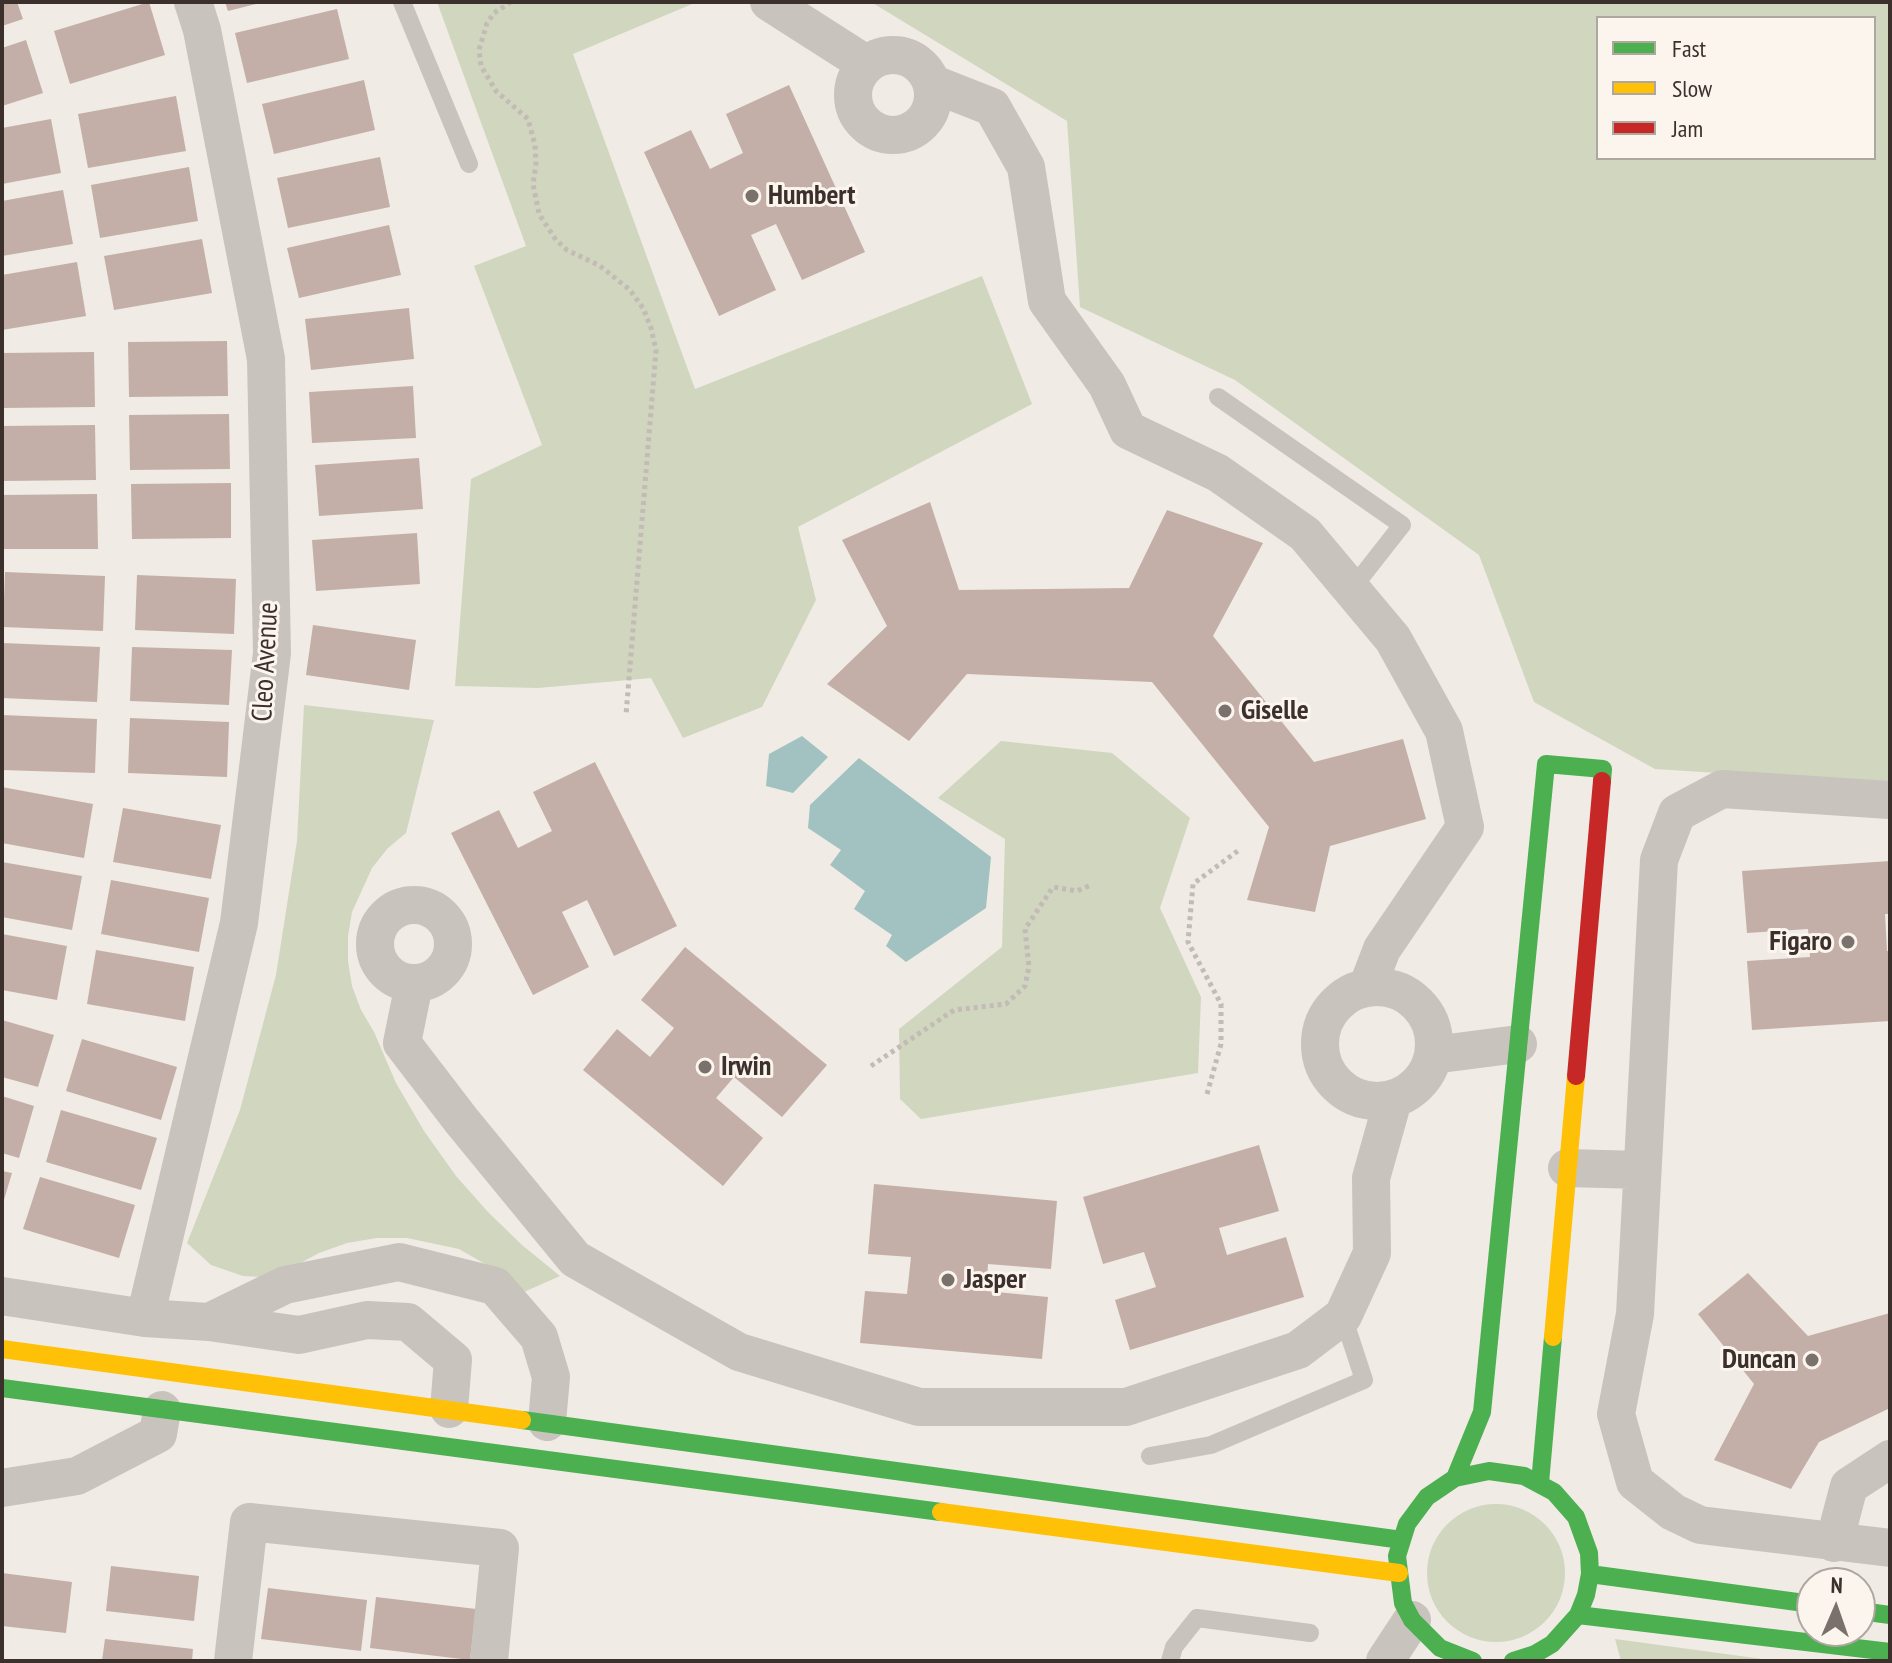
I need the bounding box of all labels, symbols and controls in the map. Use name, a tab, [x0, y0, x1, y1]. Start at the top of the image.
legend	[1596, 16, 1876, 160]
text: Fast	[1672, 33, 1706, 64]
text: Slow	[1672, 73, 1712, 104]
text: Jam	[1672, 113, 1703, 144]
place label: Humbert	[768, 179, 855, 213]
marker: Humbert	[743, 187, 761, 205]
street label: Cleo Avenue	[246, 601, 286, 723]
place label: Giselle	[1241, 694, 1309, 728]
marker: Giselle	[1216, 702, 1234, 720]
place label: Figaro	[1769, 925, 1832, 959]
marker: Figaro	[1839, 933, 1857, 951]
place label: Irwin	[721, 1050, 771, 1084]
marker: Irwin	[696, 1058, 714, 1076]
place label: Jasper	[964, 1263, 1026, 1297]
marker: Jasper	[939, 1271, 957, 1289]
place label: Duncan	[1722, 1343, 1796, 1377]
marker: Duncan	[1803, 1351, 1821, 1369]
north arrow	[1796, 1567, 1876, 1647]
text: N	[1830, 1571, 1843, 1599]

